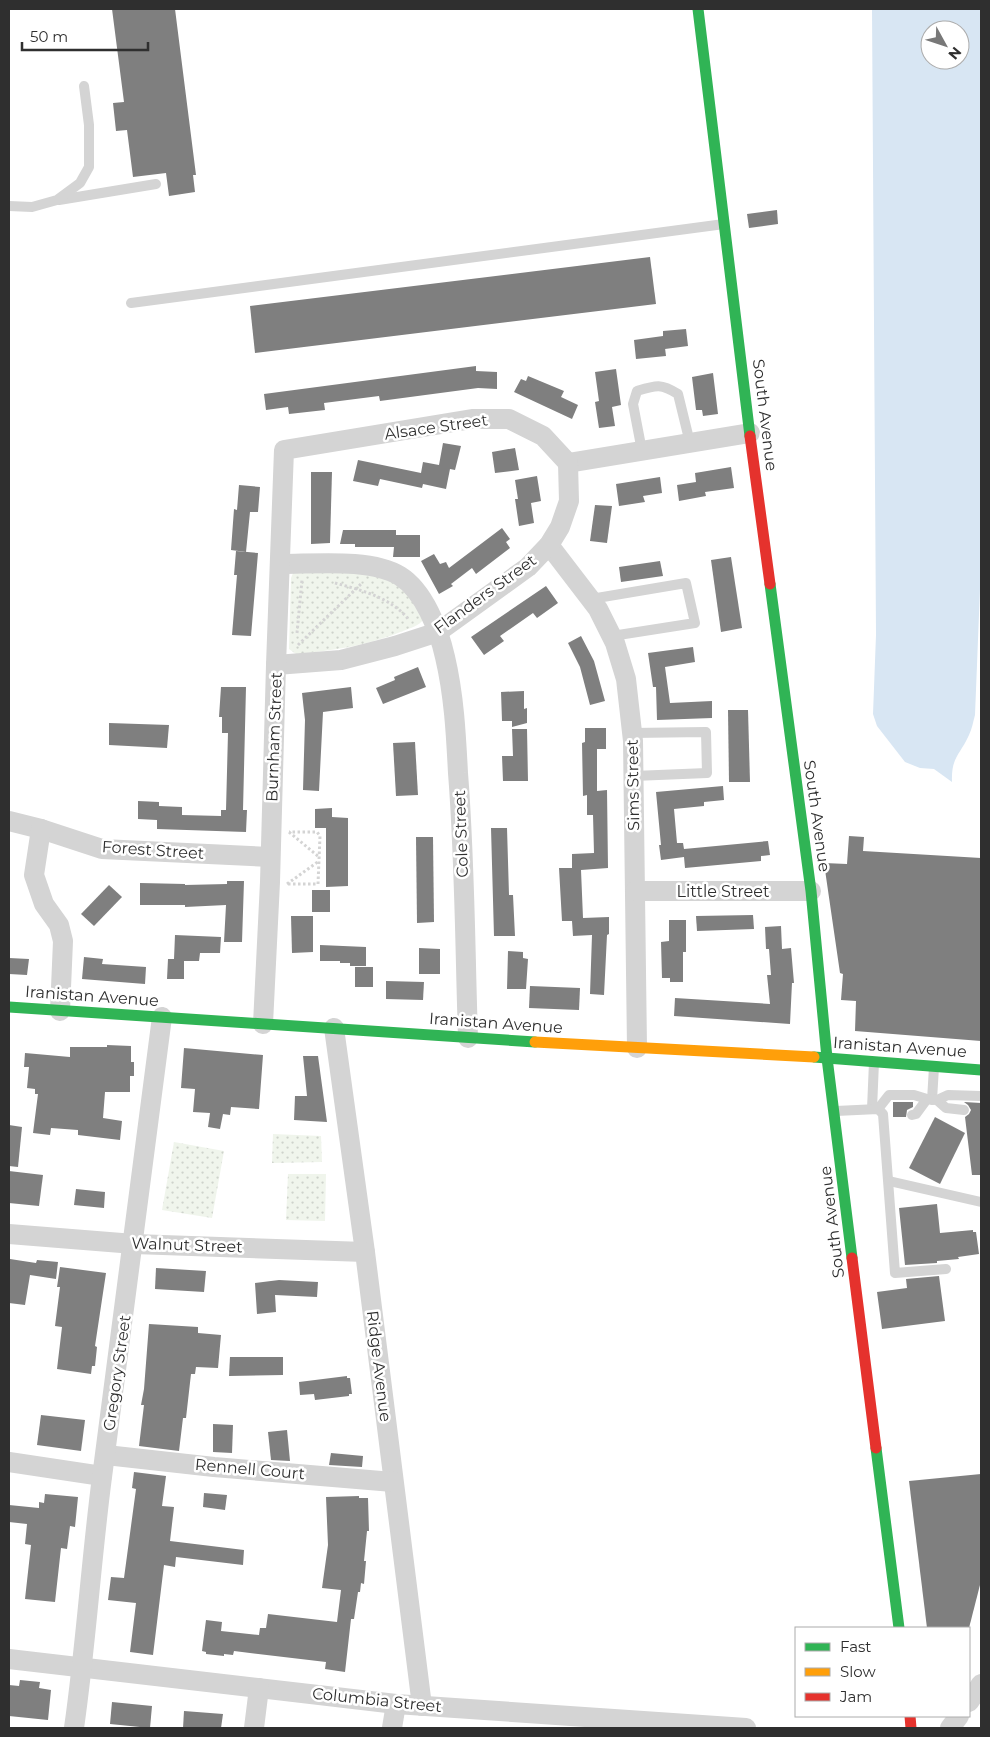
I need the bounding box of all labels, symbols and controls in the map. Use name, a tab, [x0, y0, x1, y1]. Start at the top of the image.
scale bar	[22, 20, 149, 52]
north arrow	[920, 20, 970, 70]
text: 50 m	[30, 27, 68, 46]
text: N	[944, 43, 965, 63]
street label: South Avenue	[749, 358, 781, 472]
street label: Alsace Street	[383, 410, 489, 444]
street label: Flanders Street	[430, 550, 540, 638]
street label: Burnham Street	[262, 671, 286, 802]
street label: Sims Street	[623, 739, 643, 831]
street label: South Avenue	[800, 759, 834, 873]
street label: Cole Street	[450, 789, 472, 878]
street label: Forest Street	[101, 837, 205, 863]
street label: Little Street	[677, 882, 770, 901]
street label: Iranistan Avenue	[25, 982, 159, 1010]
street label: Iranistan Avenue	[429, 1009, 563, 1037]
street label: Iranistan Avenue	[833, 1033, 967, 1061]
street label: South Avenue	[816, 1165, 848, 1279]
street label: Walnut Street	[131, 1234, 243, 1256]
street label: Ridge Avenue	[363, 1309, 395, 1423]
street label: Gregory Street	[99, 1313, 135, 1432]
street label: Rennell Court	[194, 1455, 306, 1483]
legend	[795, 1627, 970, 1717]
text: Fast	[840, 1637, 871, 1656]
text: Slow	[840, 1662, 876, 1681]
street label: Columbia Street	[311, 1684, 443, 1716]
text: Jam	[839, 1687, 872, 1706]

